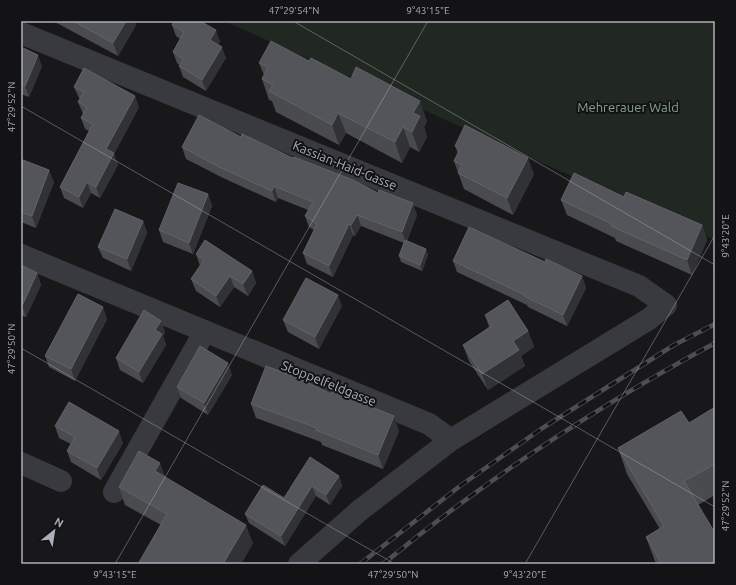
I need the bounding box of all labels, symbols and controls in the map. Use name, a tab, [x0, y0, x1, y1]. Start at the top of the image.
text: 47°29'54"N	[269, 5, 319, 16]
text: 9°43'15"E	[406, 5, 450, 16]
text: 47°29'52"N	[6, 82, 17, 132]
park label: Mehrerauer Wald	[577, 100, 679, 114]
street label: Kassian-Haid-Gasse	[291, 138, 399, 192]
text: 9°43'20"E	[720, 214, 731, 258]
text: 47°29'50"N	[6, 324, 17, 374]
street label: Stoppelfeldgasse	[280, 358, 378, 408]
text: 47°29'52"N	[720, 481, 731, 531]
north arrow	[34, 511, 74, 551]
text: N	[52, 515, 66, 530]
text: 9°43'15"E	[93, 569, 137, 580]
text: 47°29'50"N	[368, 569, 418, 580]
text: 9°43'20"E	[503, 569, 547, 580]

